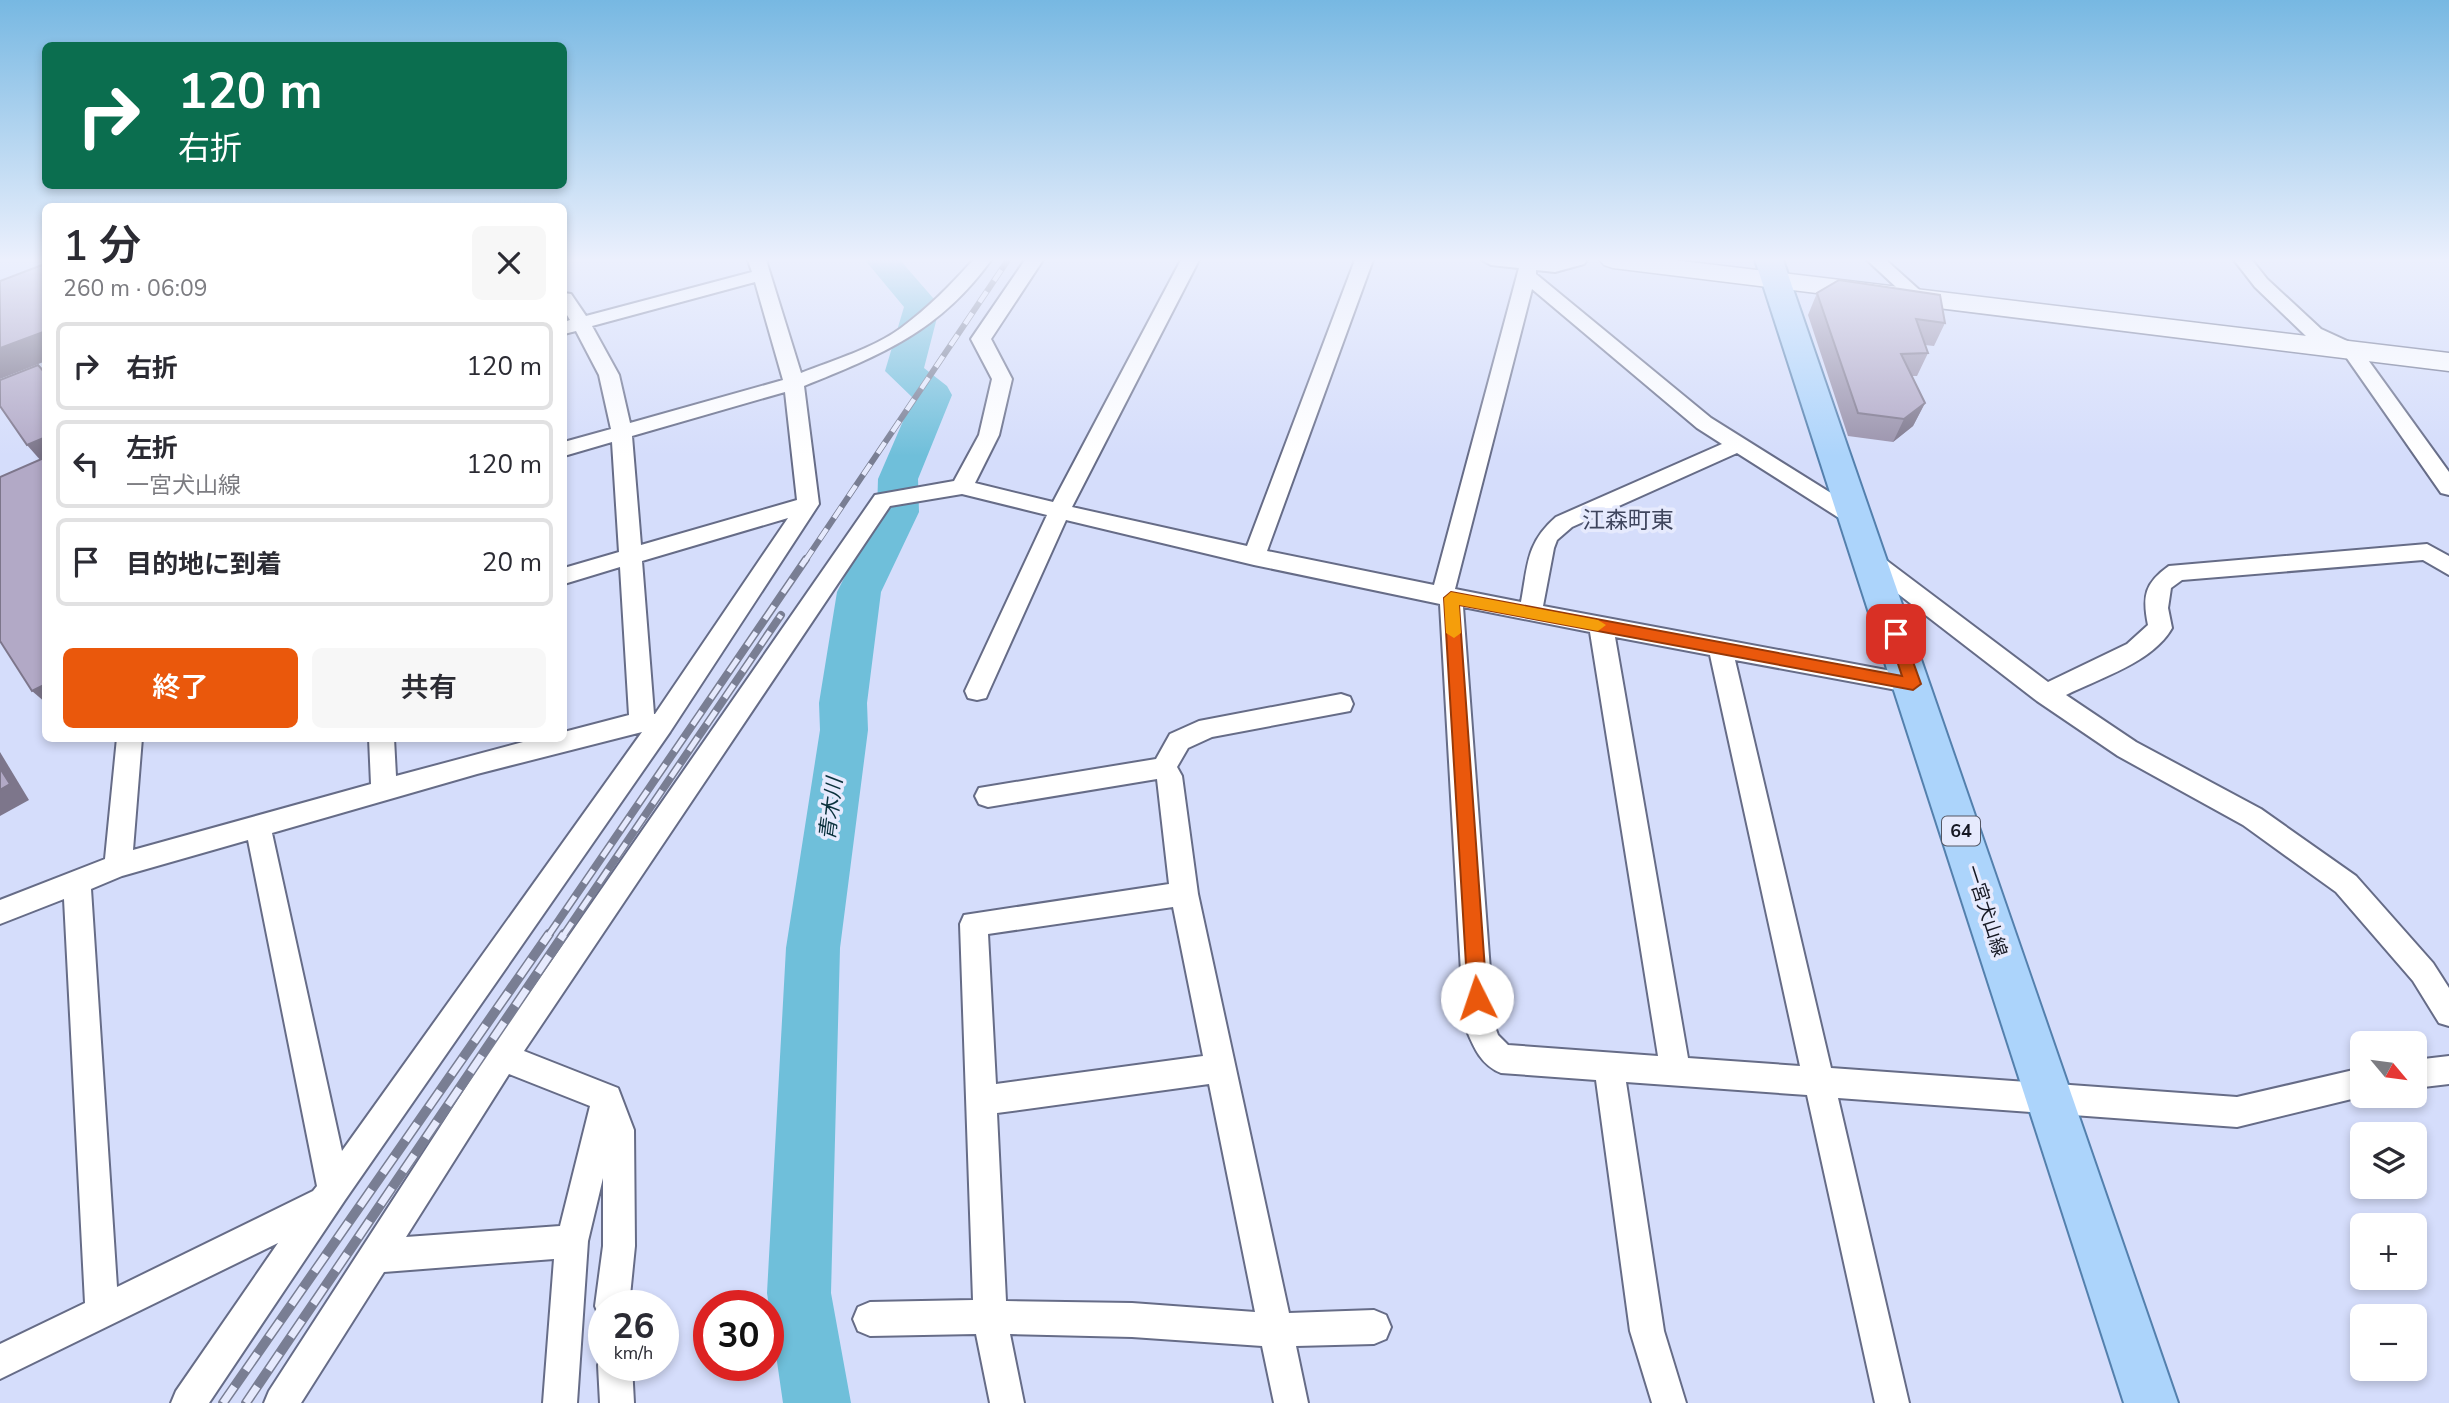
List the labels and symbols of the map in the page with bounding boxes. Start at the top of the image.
district label: 江森町東 [1582,505,1674,536]
pin [1866,604,1926,664]
water label: 青木川 [813,774,849,842]
road number: 64 [1942,816,1980,846]
street label: 一宮犬山線 [1959,862,2013,960]
position arrow [1440,961,1514,1035]
north arrow [2350,1031,2427,1108]
speed limit sign: 30 [693,1290,784,1381]

